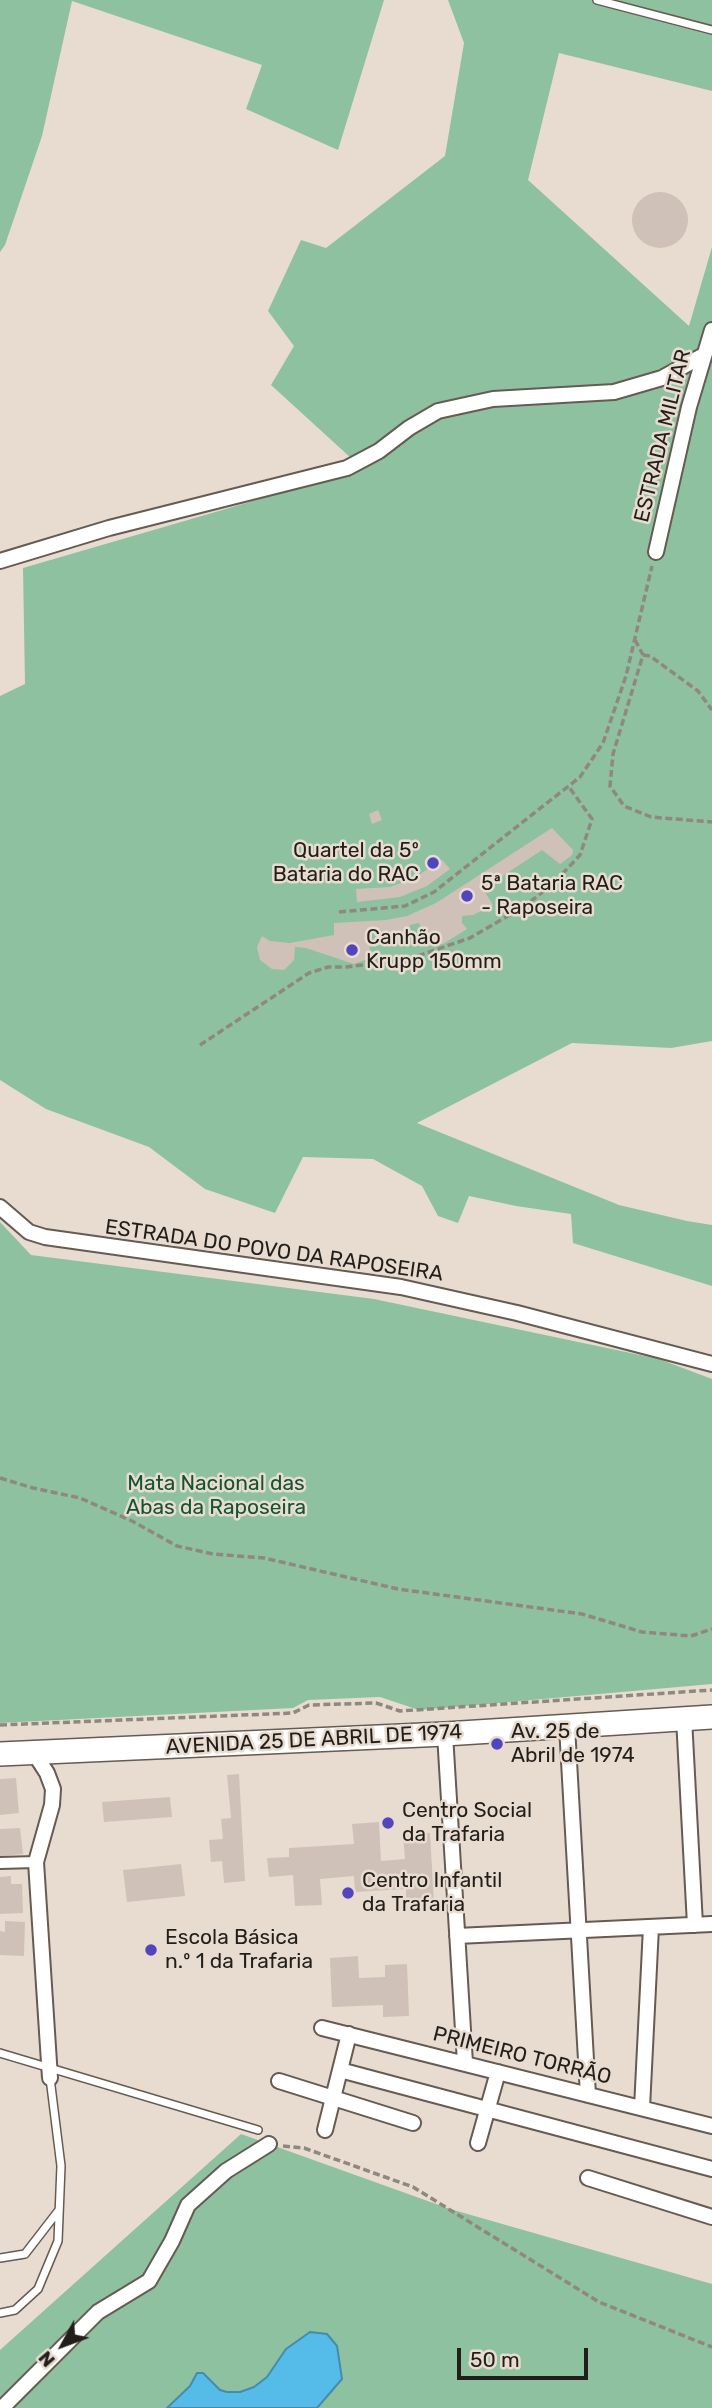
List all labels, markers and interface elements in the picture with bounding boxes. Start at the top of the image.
street label: ESTRADA MILITAR [629,347,697,525]
place label: Quartel da 5º Bataria do RAC [273,838,419,888]
marker: Quartel da 5º Bataria do RAC [425,855,441,871]
place label: 5ª Bataria RAC - Raposeira [481,871,623,921]
marker: 5ª Bataria RAC - Raposeira [459,888,475,904]
place label: Canhão Krupp 150mm [366,925,502,975]
marker: Canhão Krupp 150mm [344,942,360,958]
street label: ESTRADA DO POVO DA RAPOSEIRA [103,1215,445,1287]
park label: Mata Nacional das Abas da Raposeira [126,1471,306,1521]
place label: Av. 25 de Abril de 1974 [511,1719,635,1769]
street label: AVENIDA 25 DE ABRIL DE 1974 [165,1720,463,1760]
marker: Av. 25 de Abril de 1974 [489,1736,505,1752]
place label: Centro Social da Trafaria [402,1798,532,1848]
marker: Centro Social da Trafaria [380,1815,396,1831]
place label: Centro Infantil da Trafaria [362,1868,502,1918]
marker: Centro Infantil da Trafaria [340,1885,356,1901]
place label: Escola Básica n.º 1 da Trafaria [165,1925,313,1975]
marker: Escola Básica n.º 1 da Trafaria [143,1942,159,1958]
street label: PRIMEIRO TORRÃO [430,2022,614,2090]
north arrow [28,2310,98,2380]
scale bar [460,2334,591,2378]
text: N [34,2346,60,2372]
text: 50 m [470,2347,520,2372]

